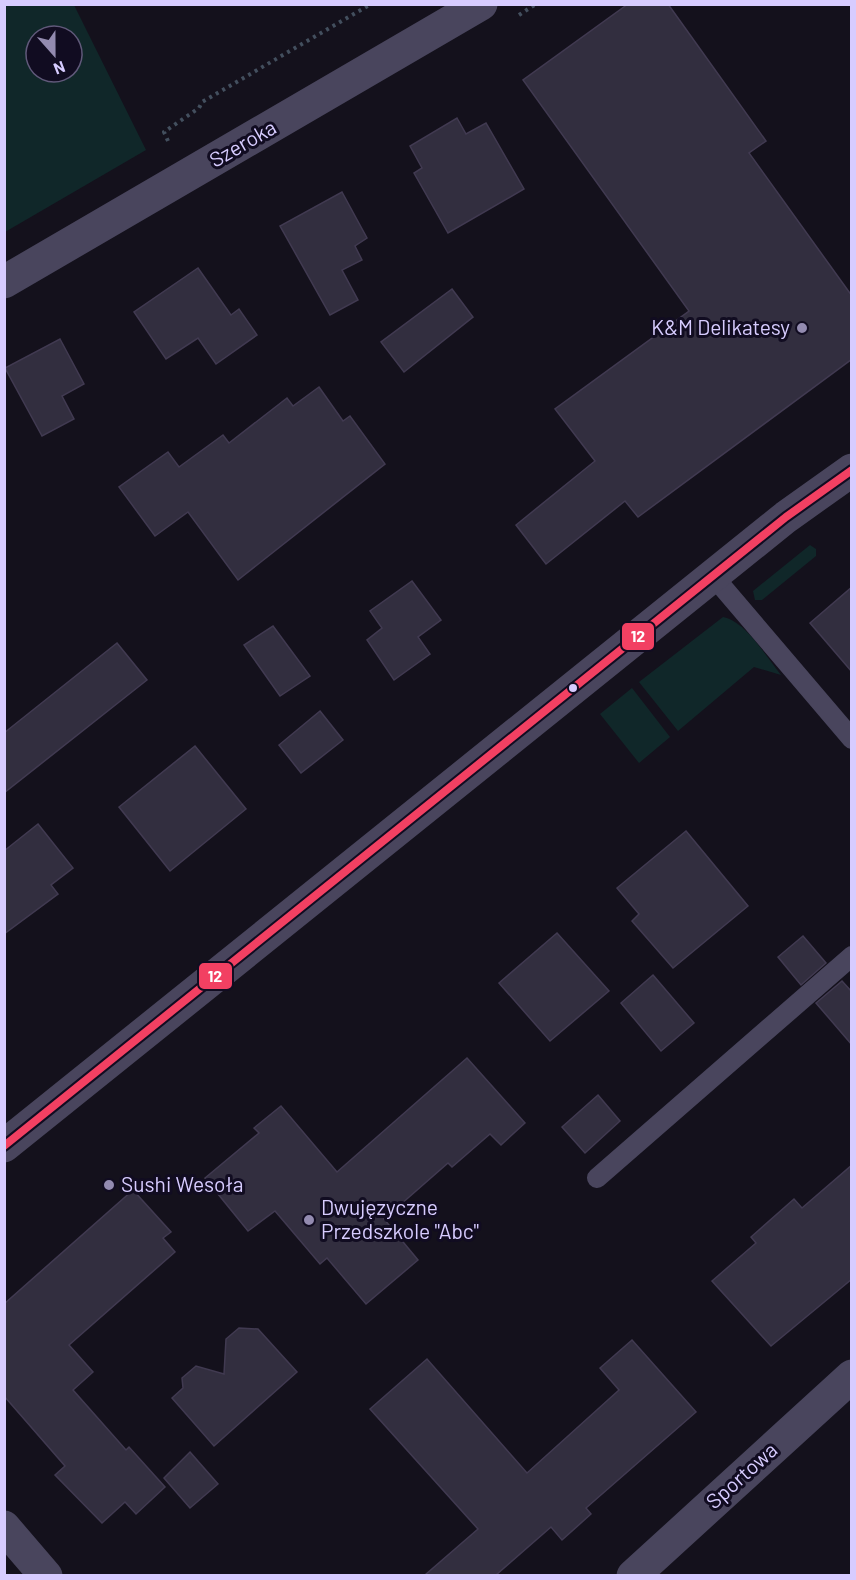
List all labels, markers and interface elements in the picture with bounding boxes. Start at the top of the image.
north arrow [24,24,84,84]
text: N [51,58,68,79]
street label: Szeroka [204,114,280,172]
place label: K&M Delikatesy [651,314,790,339]
marker: K&M Delikatesy [795,321,809,335]
line badge: 12 [621,622,655,651]
text: 12 [631,626,645,645]
unlabelled marker [567,682,579,694]
line badge: 12 [198,962,233,990]
text: 12 [208,966,222,985]
place label: Sushi Wesoła [121,1171,243,1196]
marker: Sushi Wesoła [102,1178,116,1192]
place label: Dwujęzyczne Przedszkole "Abc" [321,1194,479,1243]
marker: Dwujęzyczne Przedszkole "Abc" [302,1213,316,1227]
street label: Sportowa [700,1436,782,1513]

